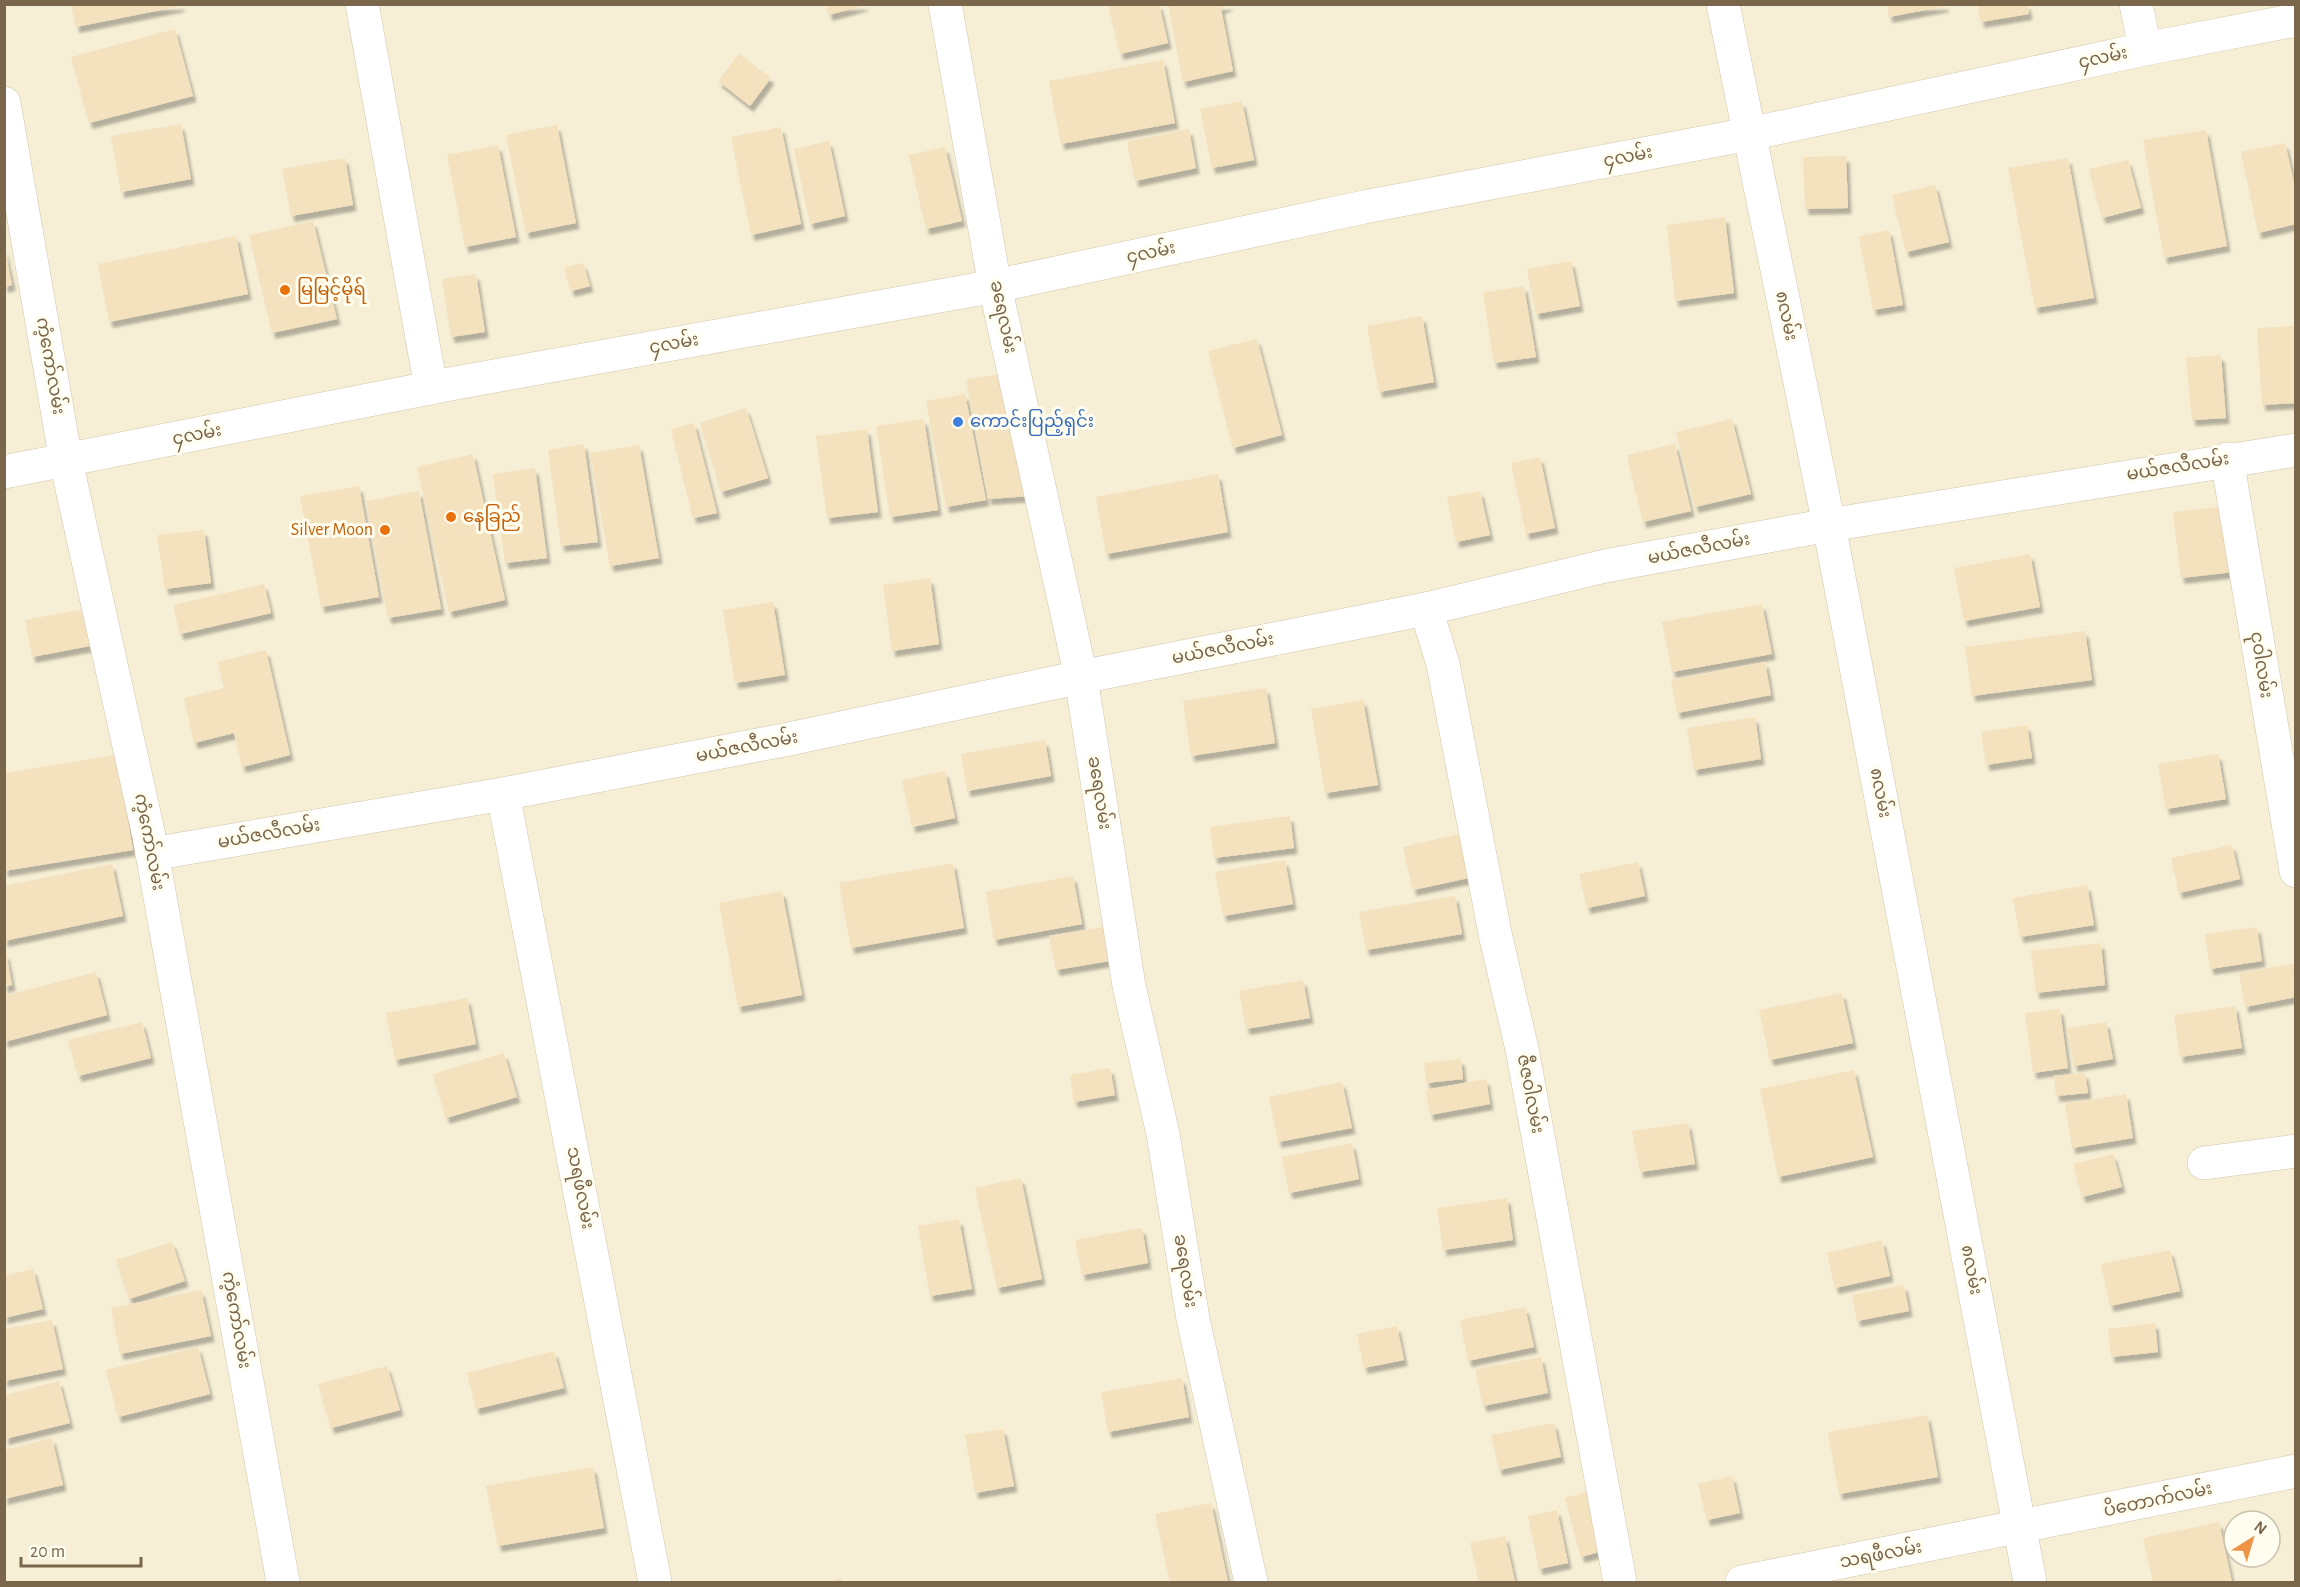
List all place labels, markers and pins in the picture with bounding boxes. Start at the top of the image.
place label: မြမြင့်မိုရ် [297,275,366,304]
marker: မြမြင့်မိုရ် [278,283,292,297]
place label: ကောင်းပြည့်ရှင်း [970,408,1094,436]
marker: ကောင်းပြည့်ရှင်း [951,415,965,429]
place label: နေခြည် [463,503,521,531]
marker: နေခြည် [444,510,458,524]
place label: Silver Moon [291,521,373,539]
marker: Silver Moon [378,523,392,537]

